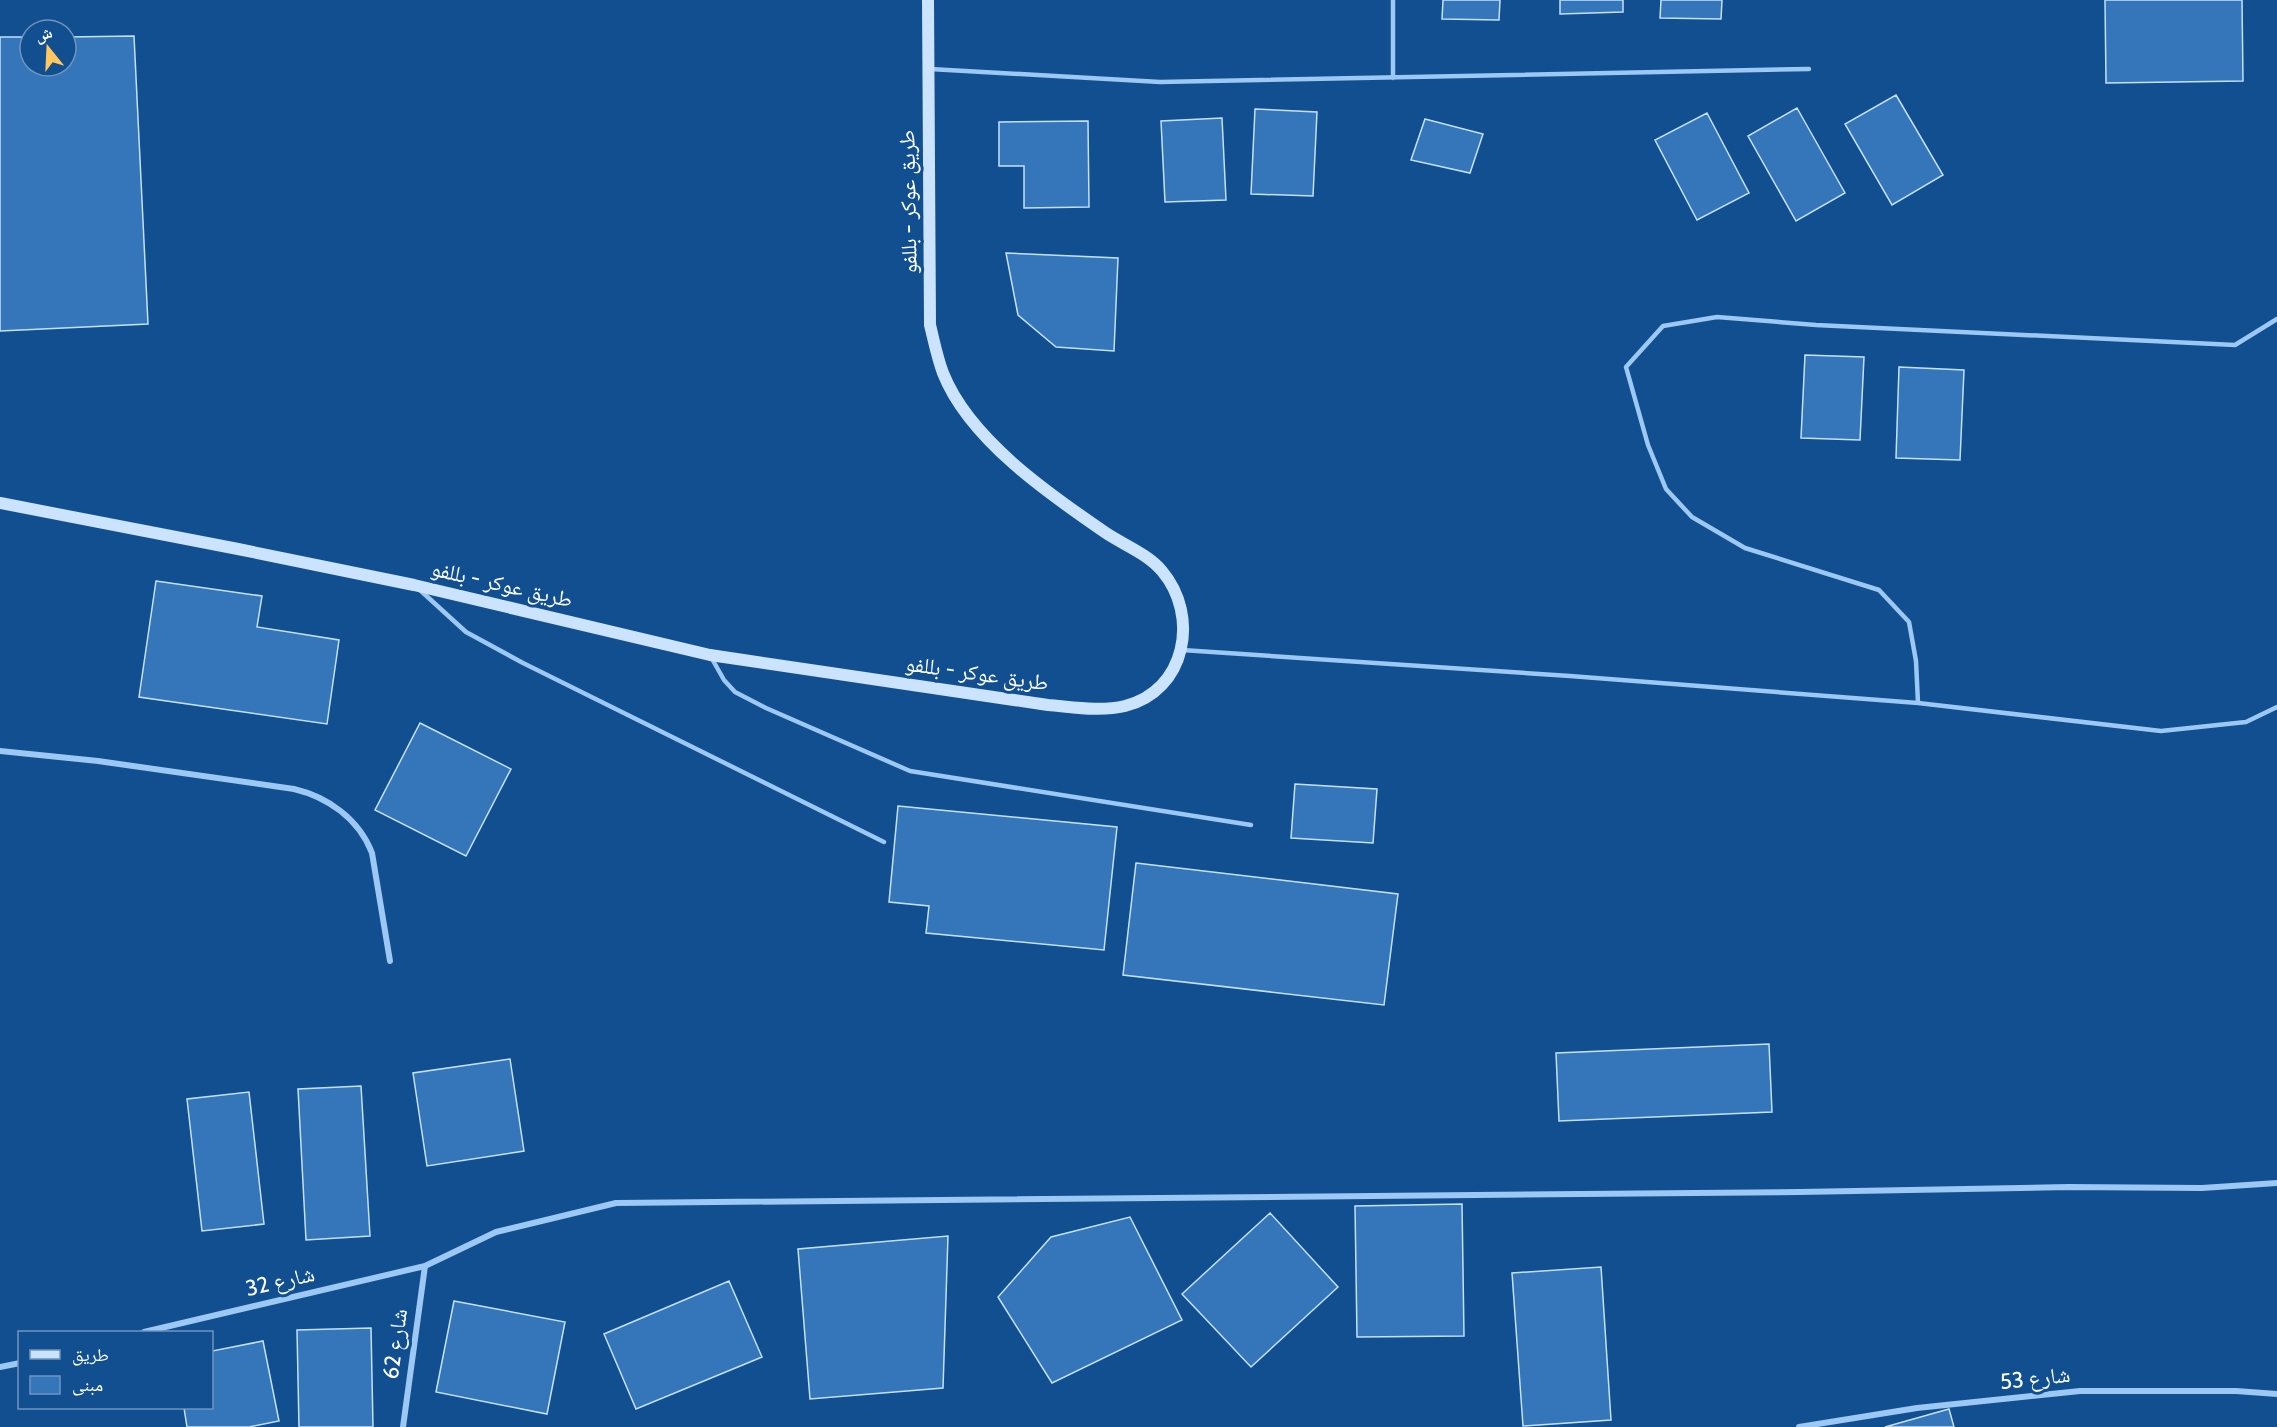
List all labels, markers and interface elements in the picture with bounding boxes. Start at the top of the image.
north arrow [18,18,78,78]
text: ش [33,23,55,46]
street label: طريق عوكر - بللفو [893,130,923,274]
street label: طريق عوكر - بللفو [429,555,575,613]
street label: طريق عوكر - بللفو [904,650,1050,696]
street label: شارع 32 [243,1260,317,1302]
street label: شارع 62 [377,1307,413,1381]
legend [18,1331,213,1409]
text: طريق [72,1344,109,1366]
street label: شارع 53 [1998,1361,2072,1395]
text: مبنى [72,1374,103,1396]

